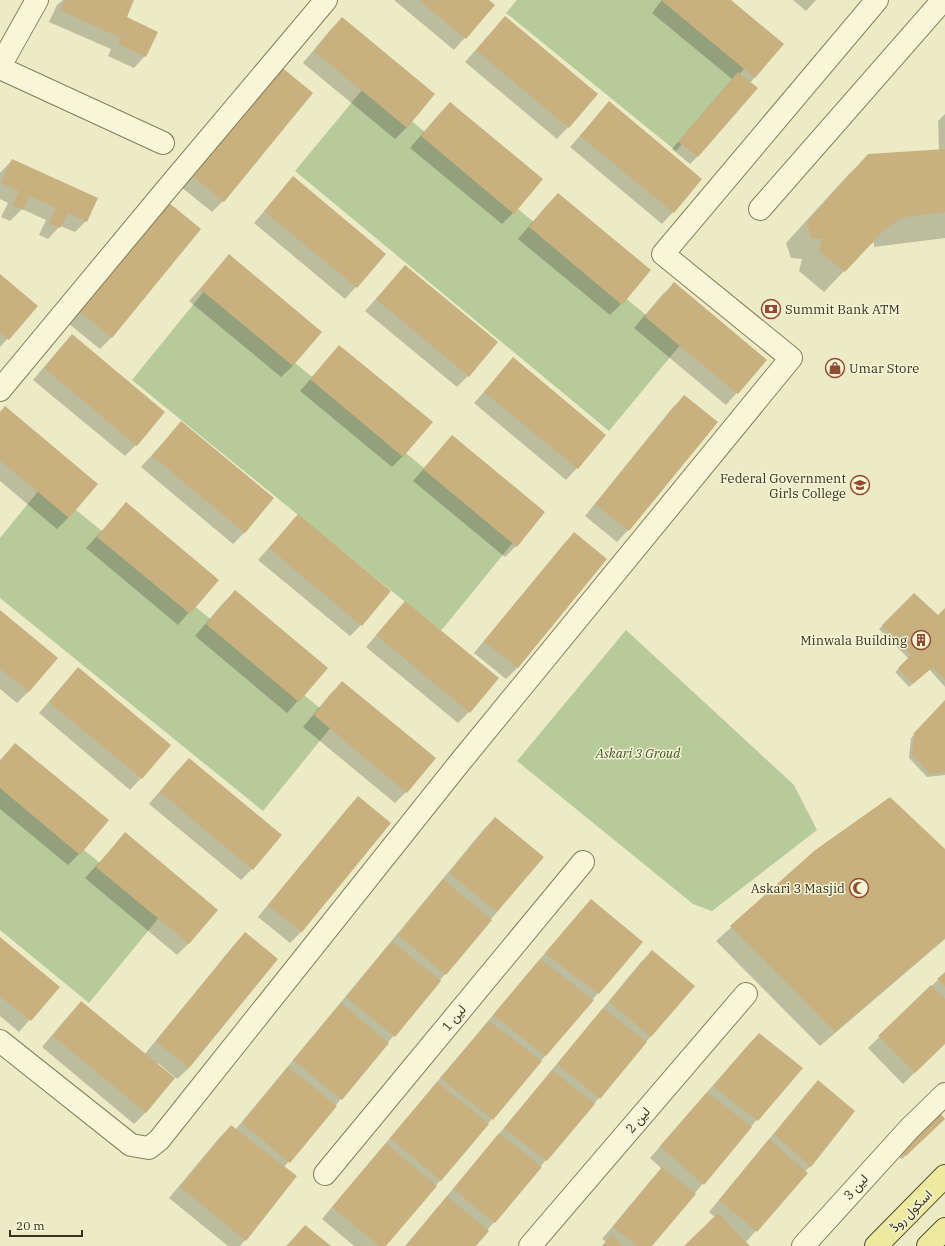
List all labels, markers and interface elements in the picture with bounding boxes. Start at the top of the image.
bank icon: Summit Bank ATM [760,298,782,320]
place label: Summit Bank ATM [785,301,900,318]
shop icon: Umar Store [824,357,846,379]
place label: Umar Store [849,360,919,377]
place label: Federal Government Girls College [720,470,846,502]
school or university icon: Federal Government Girls College [849,474,871,496]
building icon: Minwala Building [910,629,932,651]
place label: Minwala Building [800,632,907,649]
park label: Askari 3 Groud [595,745,681,762]
mosque icon: Askari 3 Masjid [848,877,870,899]
place label: Askari 3 Masjid [751,880,845,897]
street label: لین 1 [438,1001,470,1035]
street label: لین 2 [622,1103,654,1137]
street label: لین 3 [840,1170,872,1204]
street label: اسکول روڈ [886,1186,936,1236]
scale bar [10,1212,82,1238]
text: 20 m [16,1218,45,1233]

